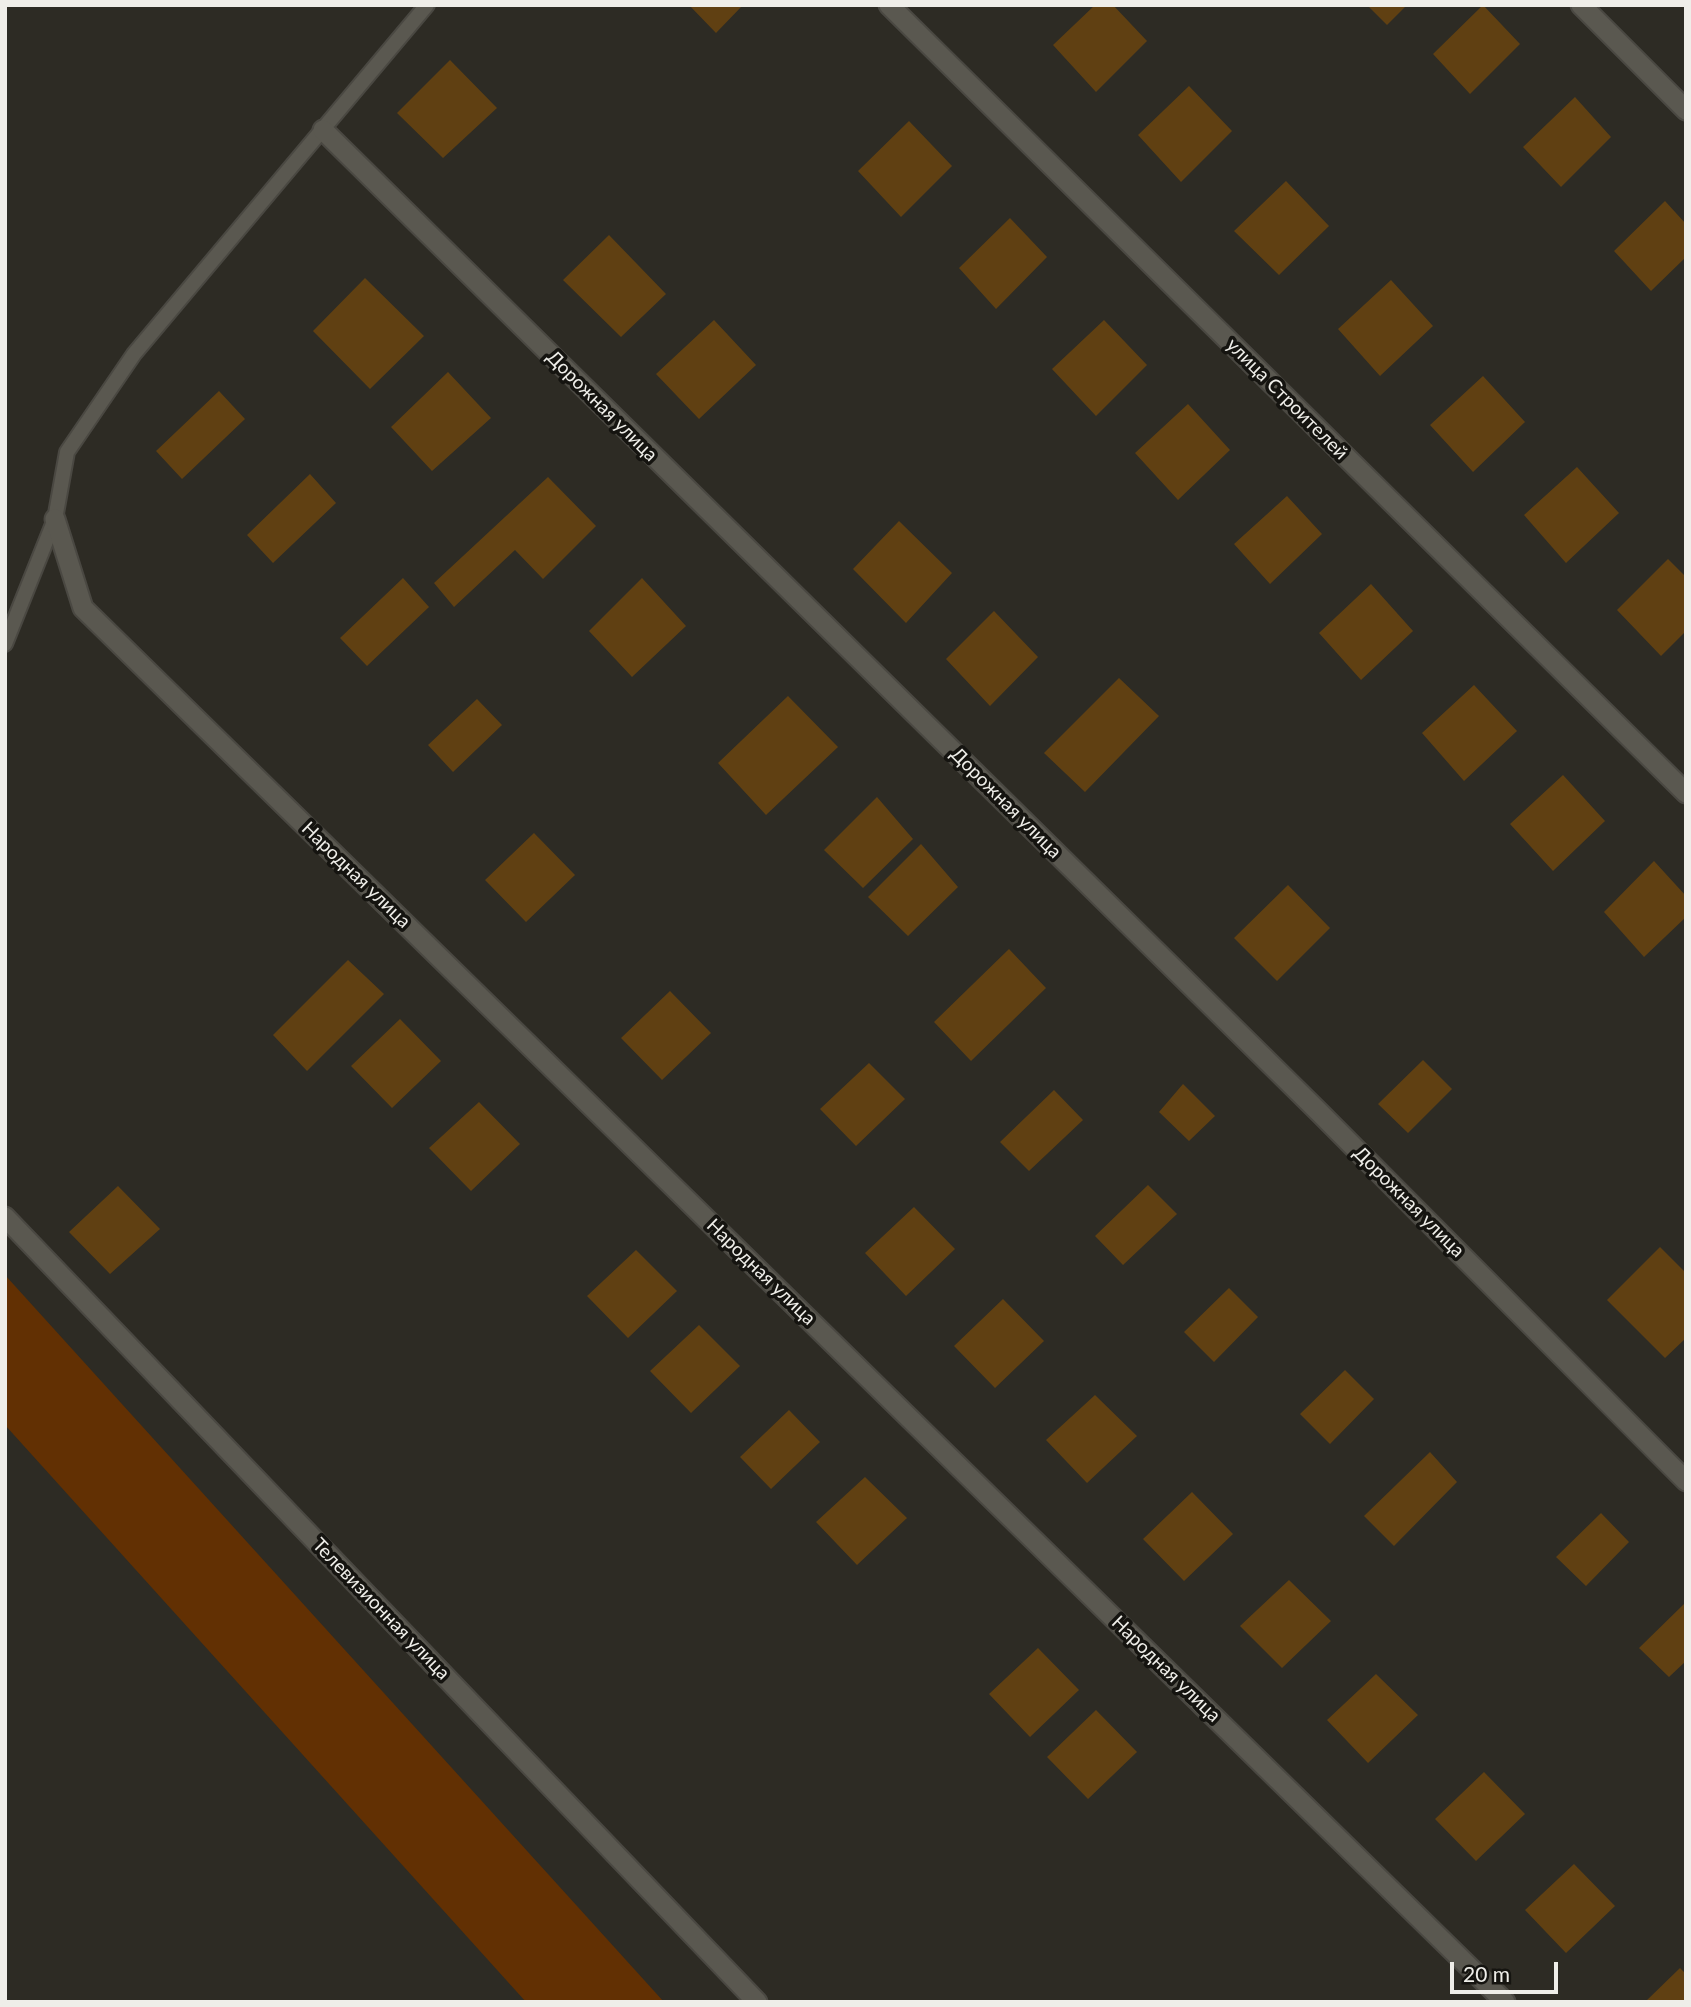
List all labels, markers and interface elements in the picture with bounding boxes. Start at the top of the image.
street label: улица Строителей [1222,334,1352,464]
street label: Дорожная улица [542,346,662,466]
street label: Дорожная улица [946,743,1066,863]
street label: Народная улица [297,817,415,933]
street label: Дорожная улица [1349,1142,1469,1262]
street label: Народная улица [702,1214,820,1330]
street label: Телевизионная улица [308,1534,454,1684]
street label: Народная улица [1107,1611,1225,1727]
scale bar [1453,1948,1562,1992]
text: 20 m [1463,1961,1510,1986]

